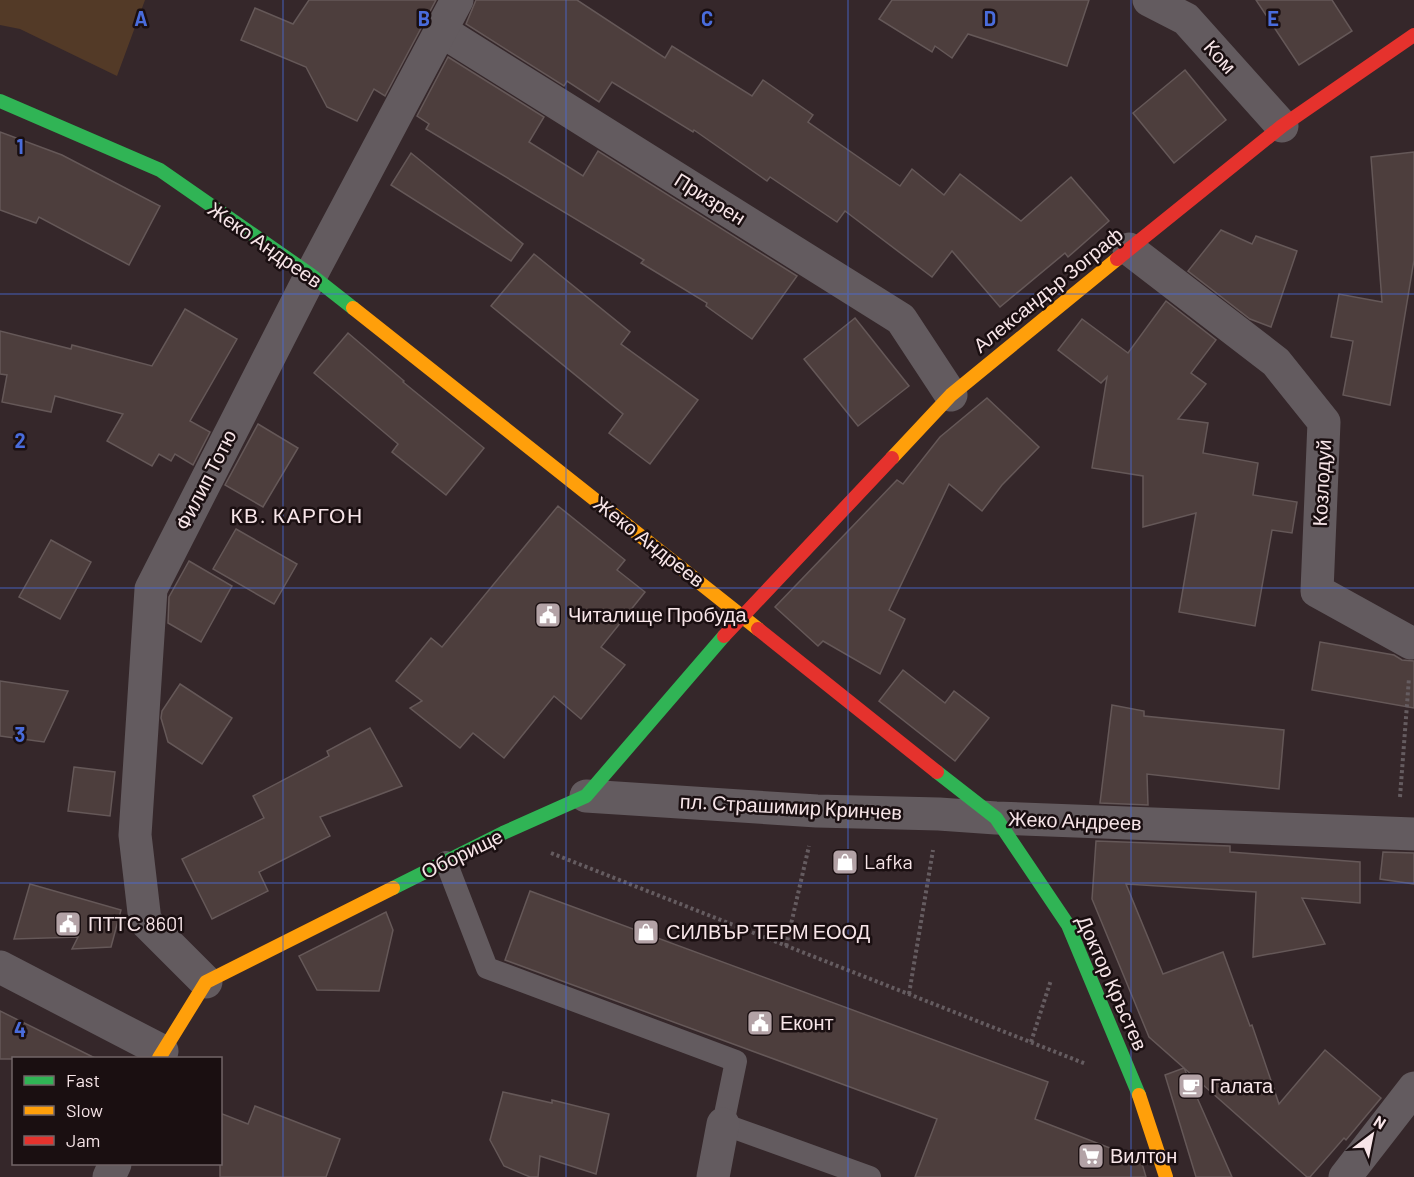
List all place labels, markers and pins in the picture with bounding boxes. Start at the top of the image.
public building icon: Читалище Пробуда [533,600,563,630]
place label: Читалище Пробуда [568,602,747,626]
shop icon: Lafka [830,847,860,877]
place label: Lafka [864,849,913,873]
public building icon: ПТТС 8601 [53,909,83,939]
place label: ПТТС 8601 [88,911,184,935]
shop icon: СИЛВЪР ТЕРМ ЕООД [631,917,661,947]
place label: СИЛВЪР ТЕРМ ЕООД [666,919,871,943]
public building icon: Еконт [745,1008,775,1038]
place label: Еконт [780,1010,834,1034]
cafe icon: Галата [1176,1071,1206,1101]
place label: Галата [1210,1073,1274,1097]
supermarket icon: Вилтон [1076,1141,1106,1171]
place label: Вилтон [1110,1143,1177,1167]

